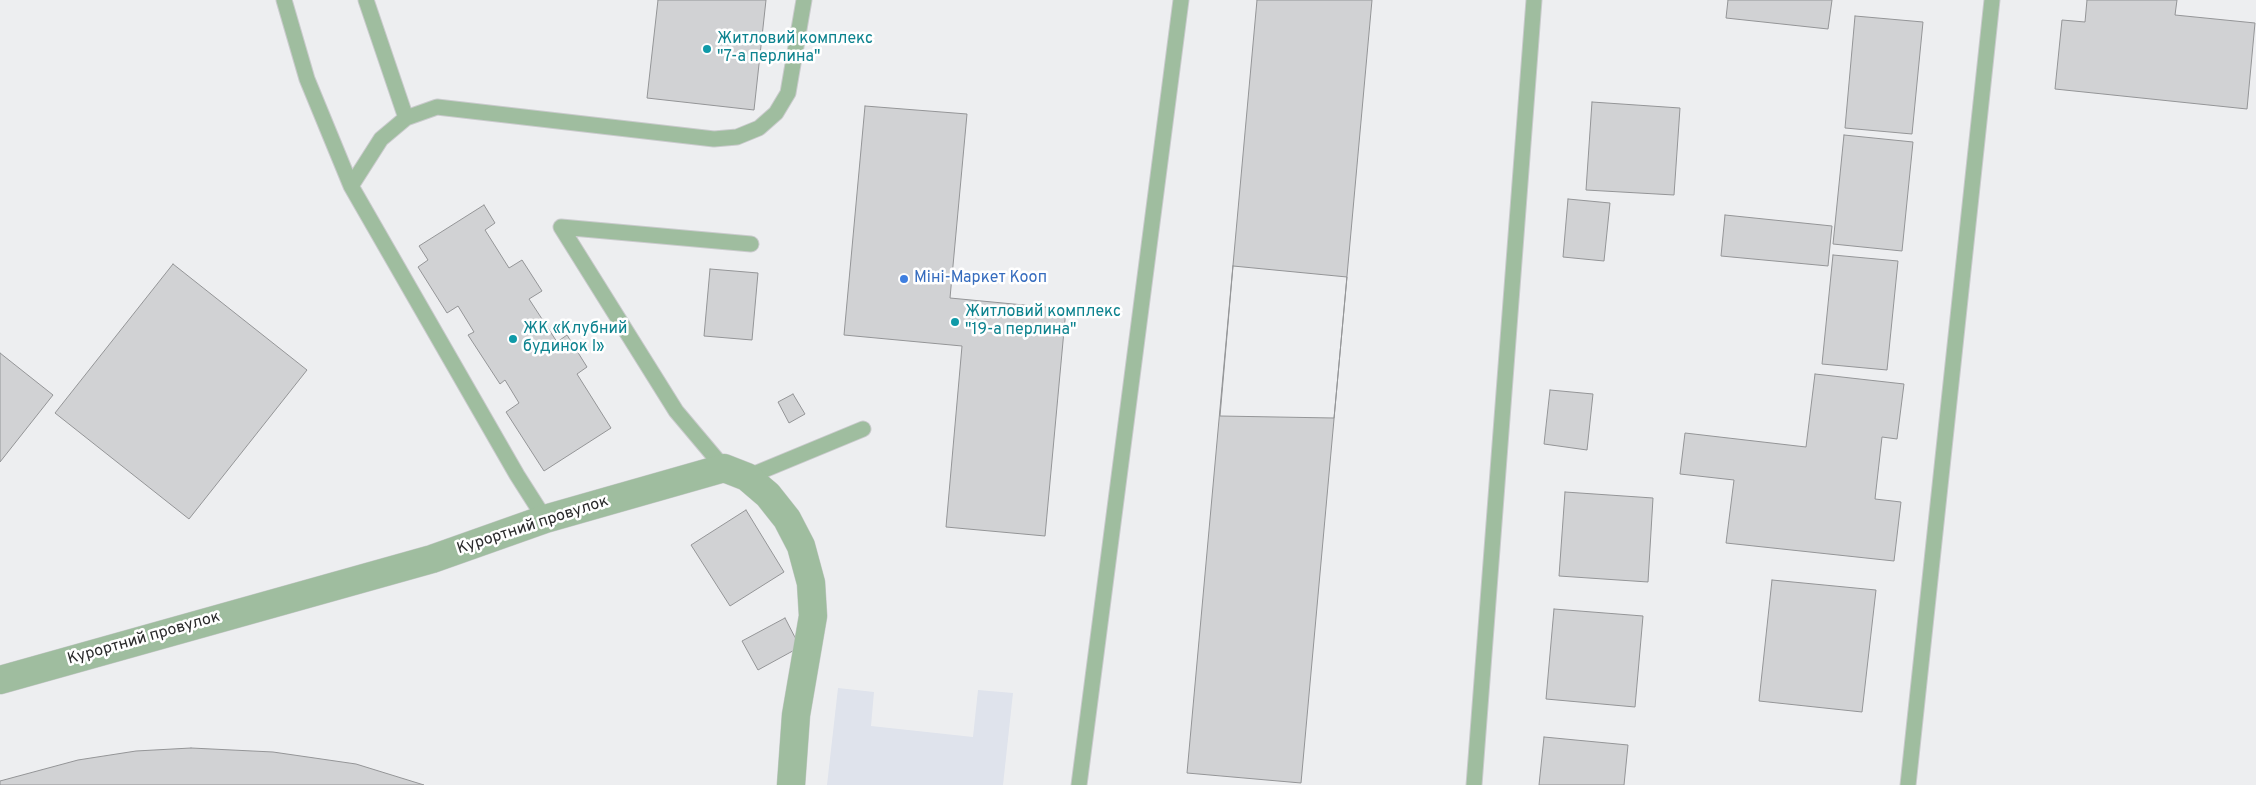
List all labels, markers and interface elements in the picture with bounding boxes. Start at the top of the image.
place label: Житловий комплекс "7-а перлина" [717,30,873,68]
marker: Житловий комплекс "7-а перлина" [701,43,713,55]
place label: Міні-Маркет Кооп [914,269,1047,289]
marker: Міні-Маркет Кооп [898,273,910,285]
place label: Житловий комплекс "19-а перлина" [965,303,1121,341]
marker: Житловий комплекс "19-а перлина" [949,316,961,328]
place label: ЖК «Клубний будинок I» [523,320,627,358]
marker: ЖК «Клубний будинок I» [507,333,519,345]
street label: Курортний провулок [455,492,611,560]
street label: Курортний провулок [65,608,223,670]

